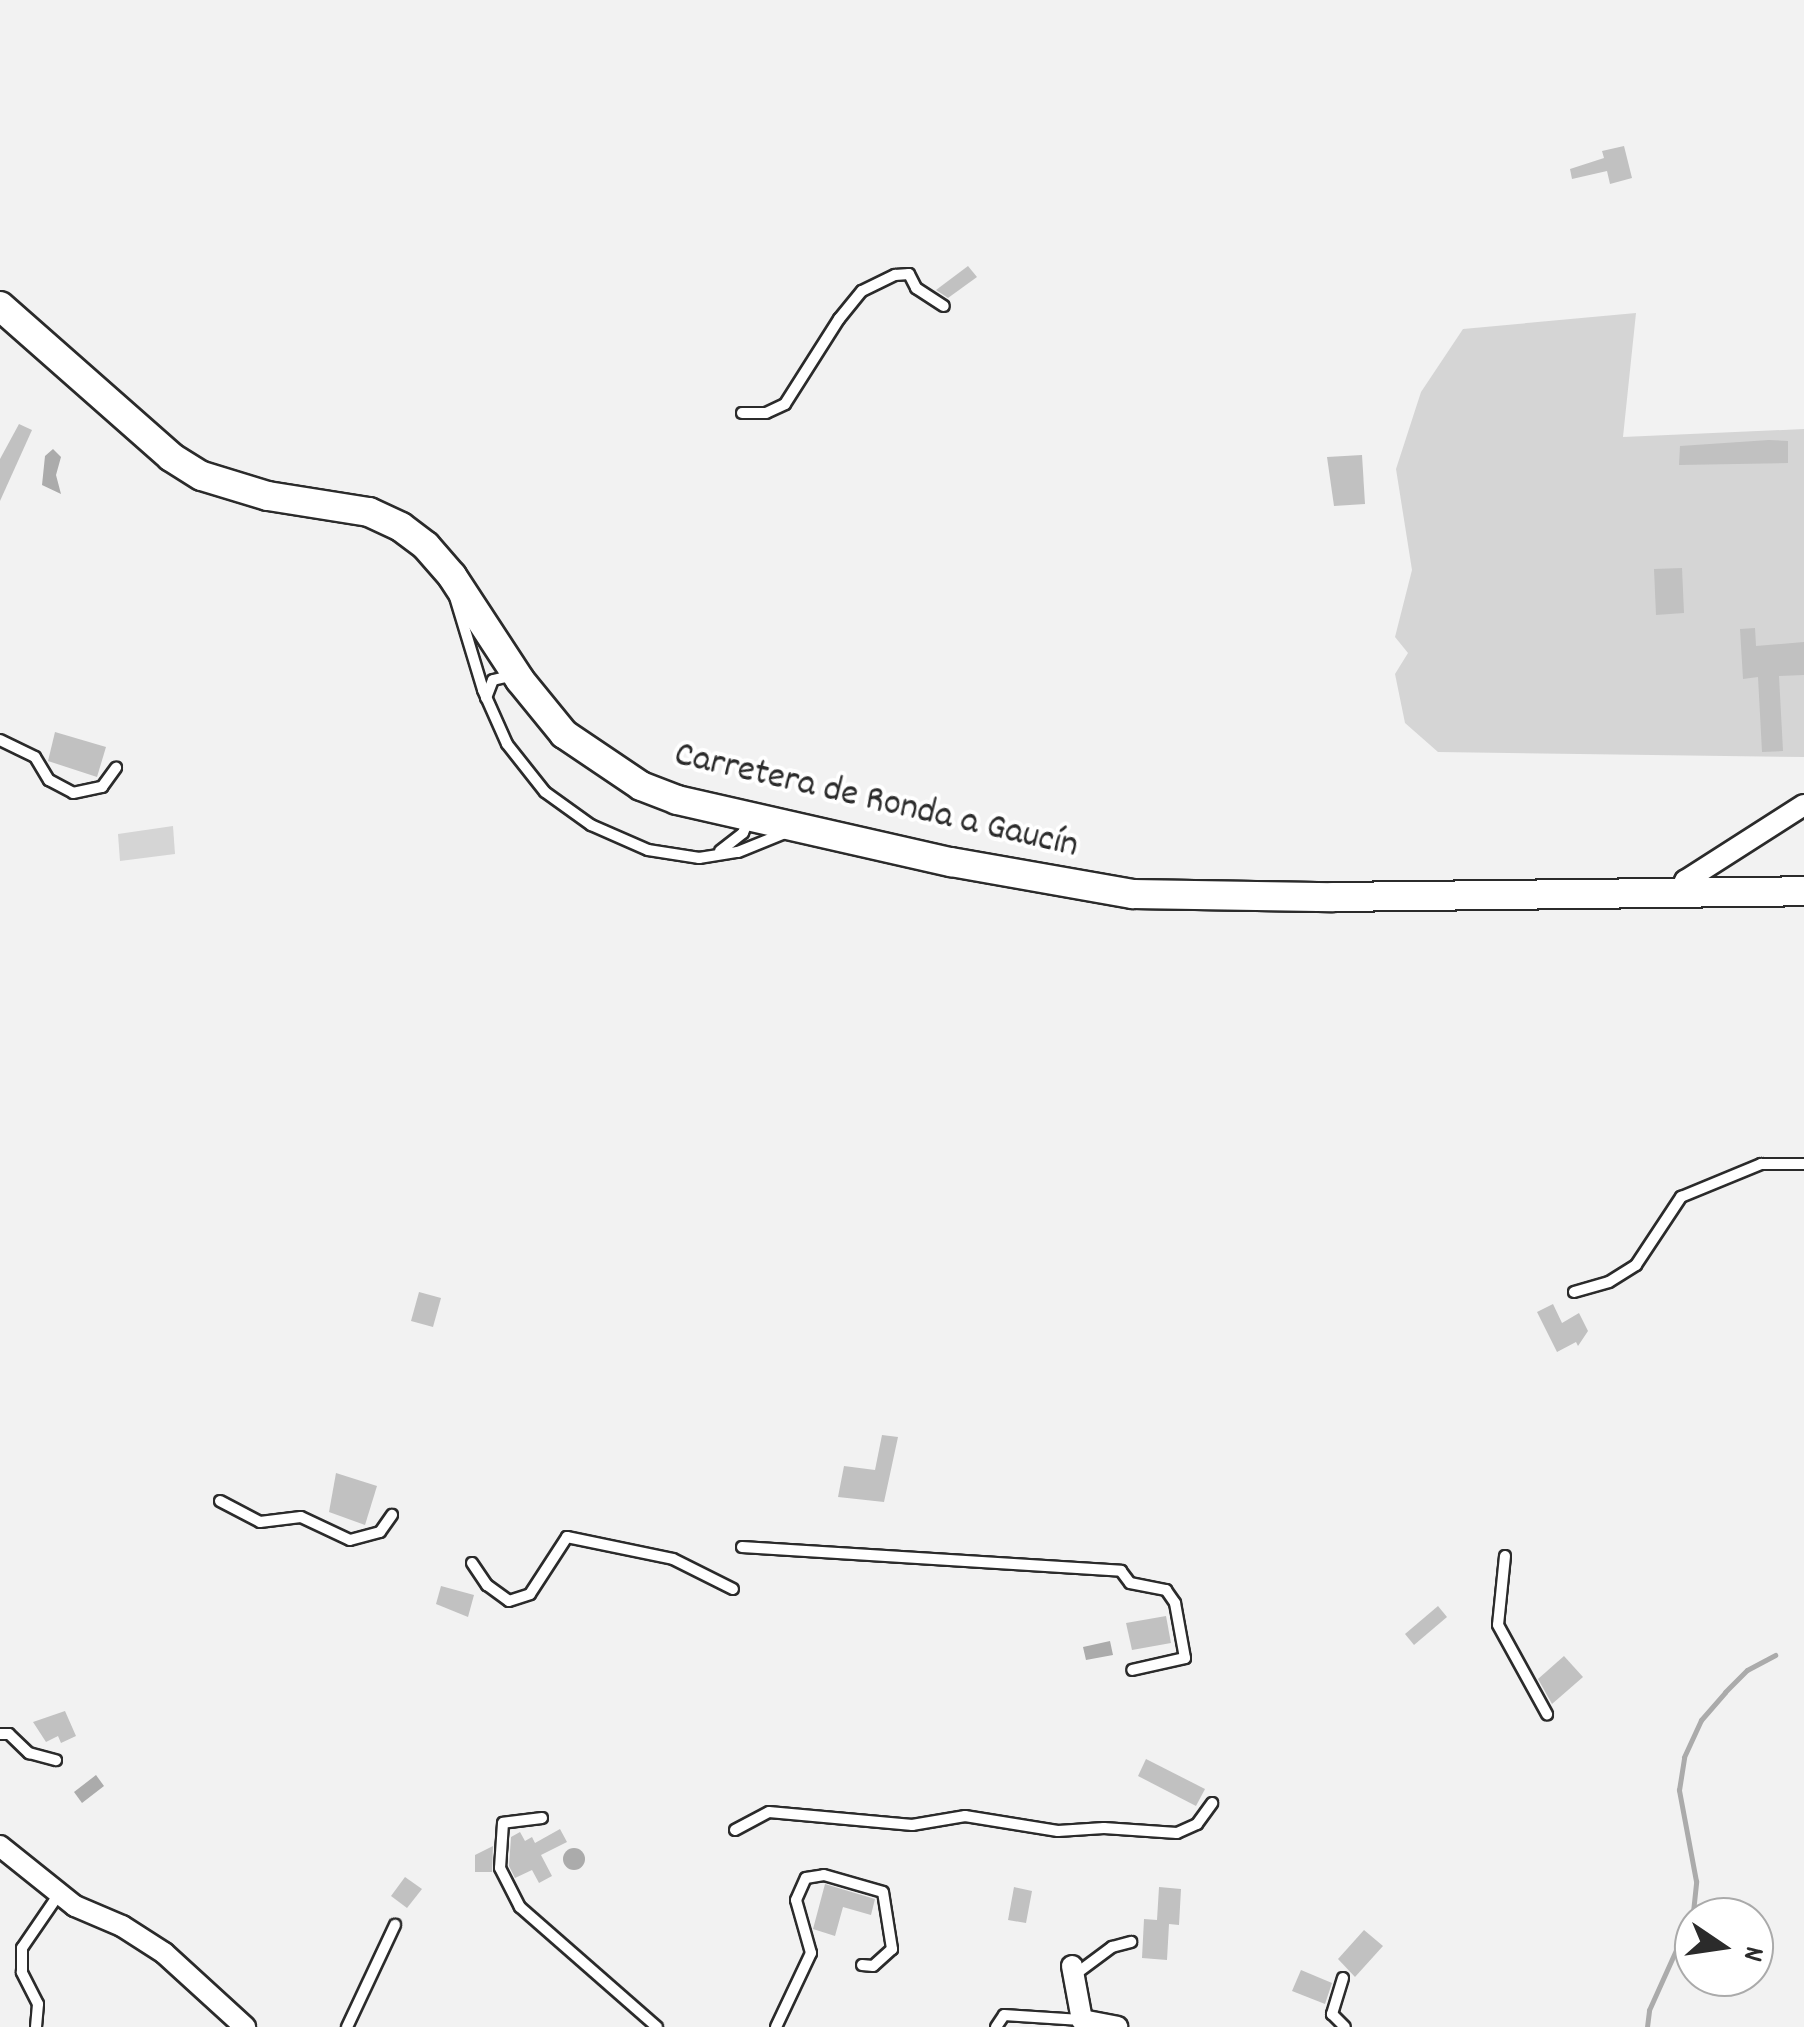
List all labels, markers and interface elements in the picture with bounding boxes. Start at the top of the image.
street label: Carretera de Ronda a Gaucín [670,733,1082,871]
north arrow [1674,1897,1774,1997]
text: N [1730,1942,1772,1965]

